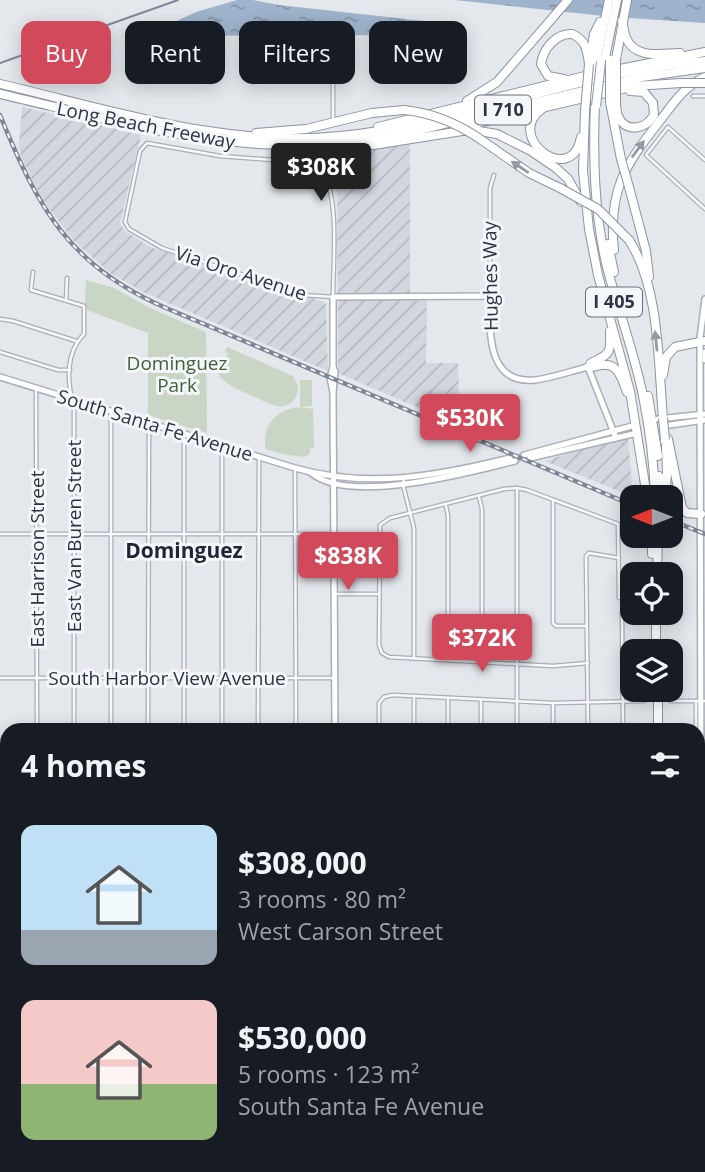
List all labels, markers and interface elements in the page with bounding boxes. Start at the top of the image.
chip: Buy [21,21,111,84]
chip: Rent [125,21,225,84]
chip: Filters [239,21,355,84]
chip: New [369,21,467,84]
street label: Long Beach Freeway [55,95,238,155]
road number: I 710 [475,96,531,124]
one-way arrow [631,140,646,158]
pin: $308K [272,144,370,203]
text: $308K [287,150,355,182]
one-way arrow [511,160,529,174]
street label: Hughes Way [476,220,504,331]
street label: Via Oro Avenue [172,240,310,306]
road number: I 405 [586,288,642,316]
one-way arrow [650,330,661,352]
park label: Dominguez Park [127,350,227,398]
street label: South Santa Fe Avenue [54,383,256,467]
pin: $530K [421,394,519,454]
text: $530K [436,401,504,433]
street label: East Van Buren Street [61,440,87,632]
street label: East Harrison Street [24,470,50,647]
north arrow [620,485,682,548]
map controls [620,485,683,702]
pin: $838K [299,532,397,592]
district label: Dominguez [125,536,243,564]
text: $838K [314,539,382,571]
button: locate [620,562,683,625]
pin: $372K [433,614,531,674]
text: $372K [448,621,516,653]
button: layers [620,639,683,702]
street label: South Harbor View Avenue [48,665,286,691]
text: 4 homes [21,745,146,786]
icon: filters [646,746,684,784]
text: $308,000 [238,842,367,883]
icon: home [77,853,161,937]
text: 3 rooms · 80 m² [238,883,406,915]
text: West Carson Street [238,915,443,947]
text: $530,000 [238,1017,367,1058]
icon: home [77,1028,161,1112]
text: 5 rooms · 123 m² [238,1058,419,1090]
text: South Santa Fe Avenue [238,1090,484,1122]

